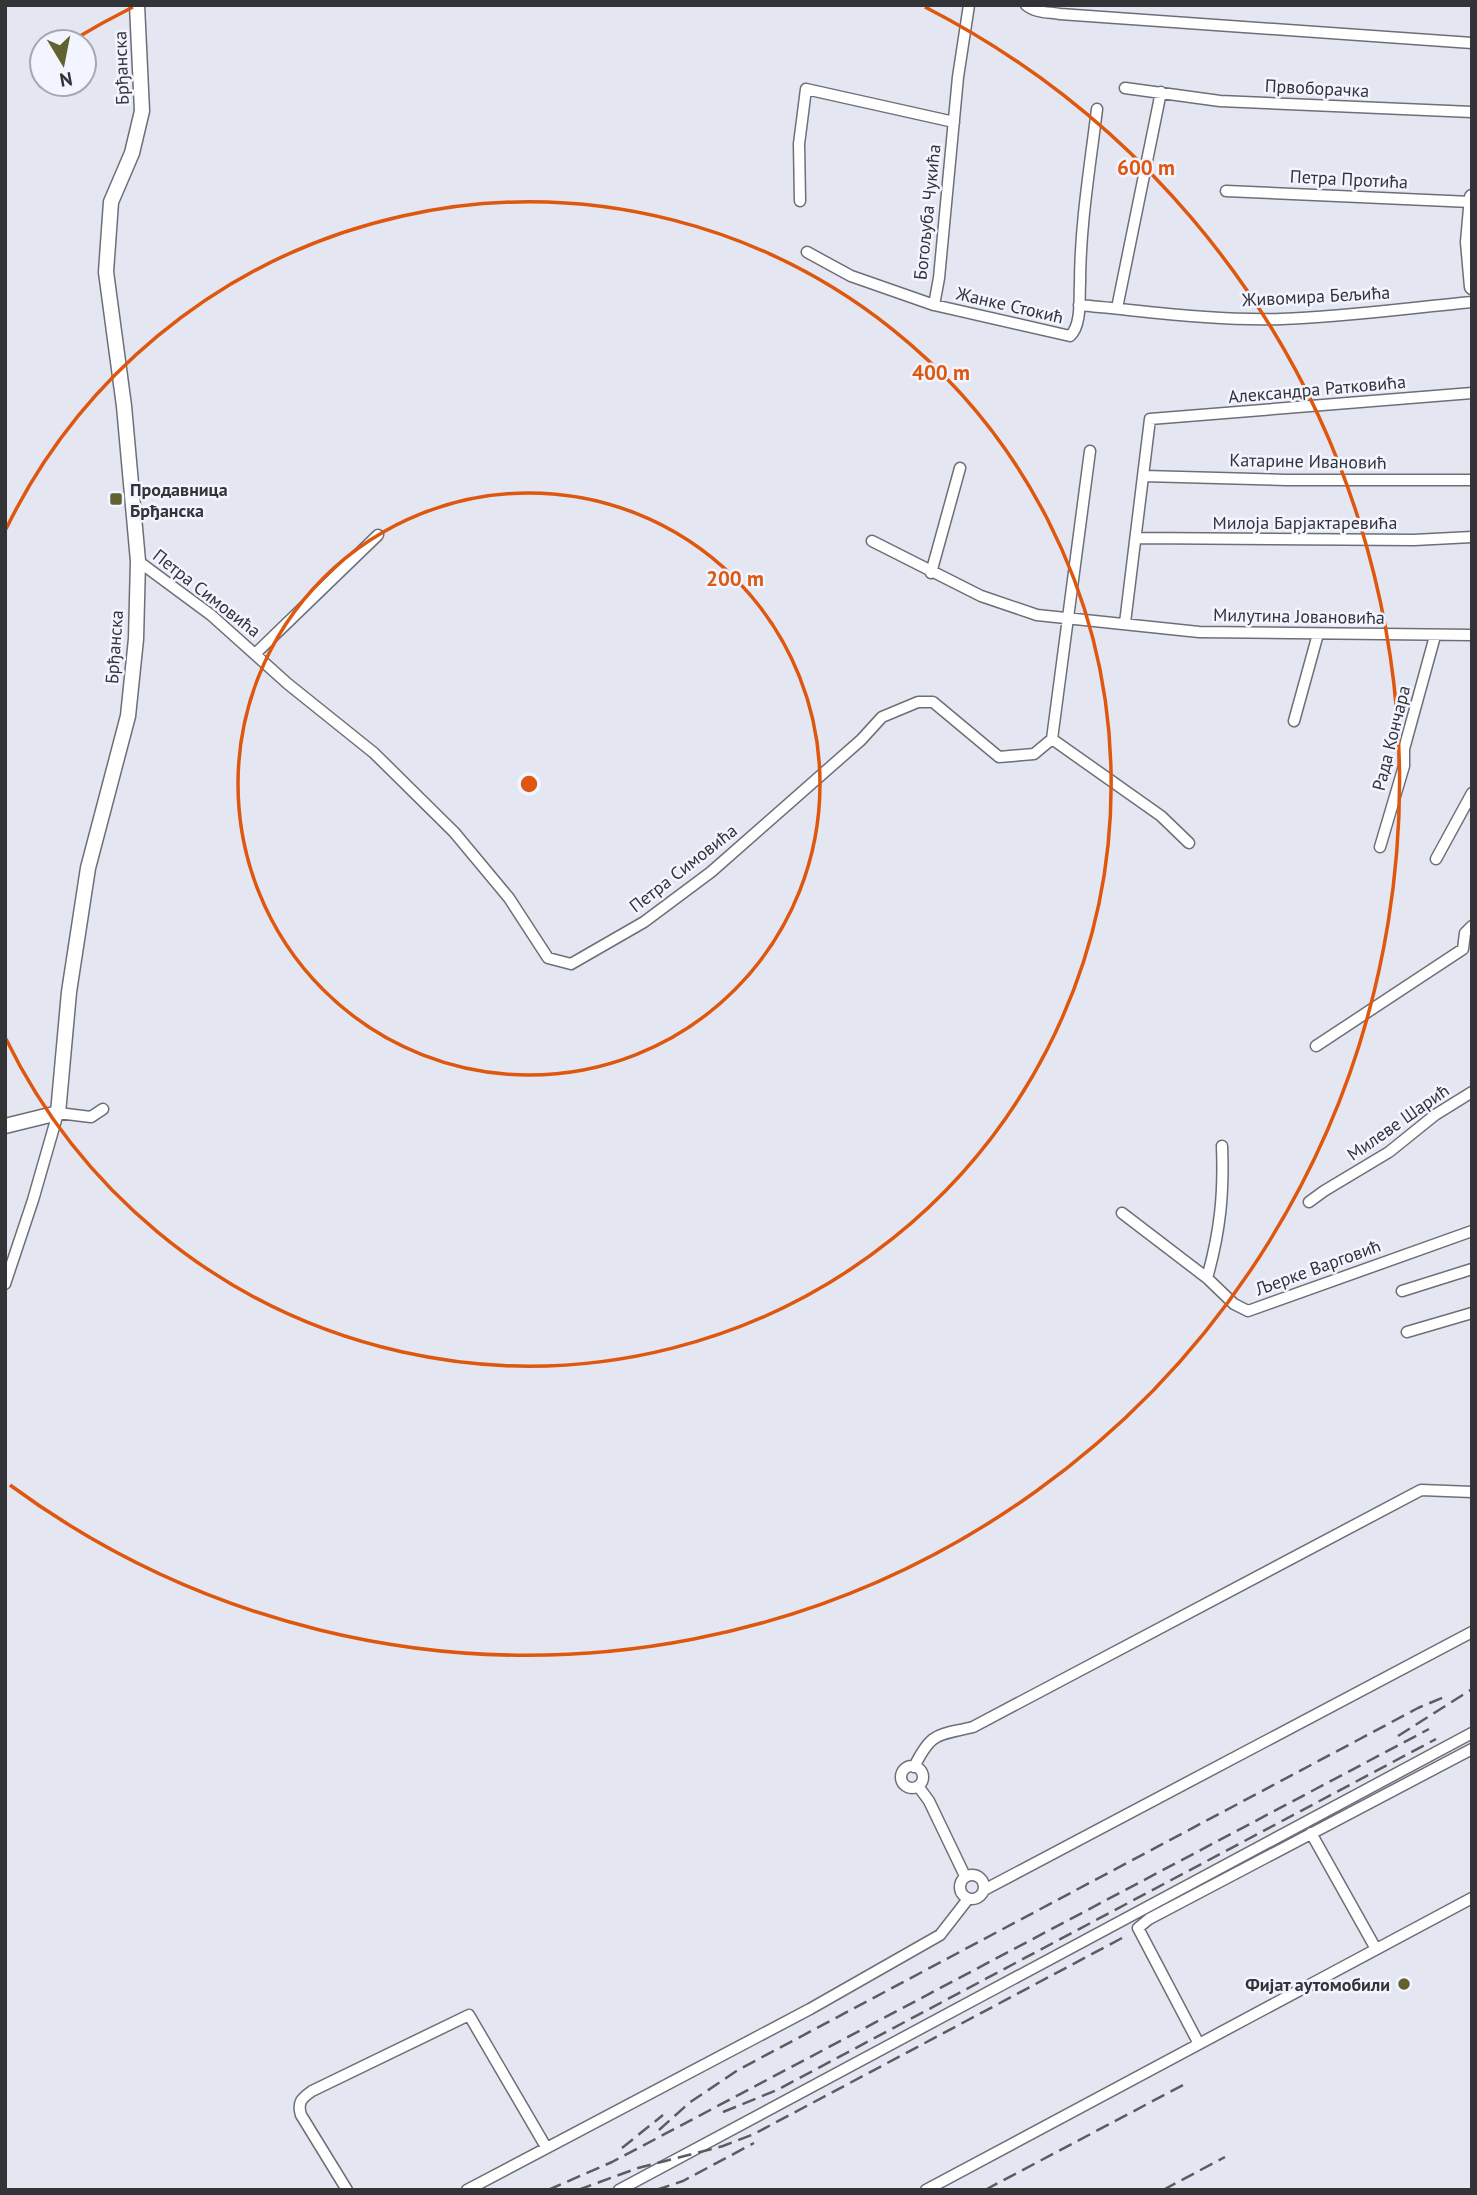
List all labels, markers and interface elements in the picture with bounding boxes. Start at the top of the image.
north arrow [28,28,98,98]
street label: Брђанска [108,31,134,105]
text: N [58,67,74,93]
street label: Првоборачка [1264,74,1370,102]
street label: Богољуба Чукића [908,143,946,281]
text: 600 m [1117,154,1175,181]
street label: Петра Протића [1289,164,1409,194]
street label: Жанке Стокић [953,281,1066,329]
street label: Живомира Бељића [1240,281,1391,311]
text: 400 m [912,359,970,386]
street label: Александра Ратковића [1227,370,1407,408]
street label: Катарине Ивановић [1229,448,1387,474]
place label: Продавница Брђанска [130,478,228,522]
marker: Продавница Брђанска [108,491,124,507]
street label: Милоја Барјактаревића [1213,511,1397,534]
street label: Петра Симовића [148,544,266,642]
text: 200 m [706,565,764,592]
street label: Милутина Јовановића [1213,603,1385,629]
street label: Брђанска [100,609,128,685]
street label: Рада Кончара [1367,683,1415,793]
centre of rings [517,772,541,796]
street label: Петра Симовића [624,819,742,917]
street label: Милеве Шарић [1343,1078,1453,1166]
street label: Љерке Варговић [1251,1234,1384,1301]
place label: Фијат аутомобили [1245,1973,1390,1996]
marker: Фијат аутомобили [1396,1976,1412,1992]

